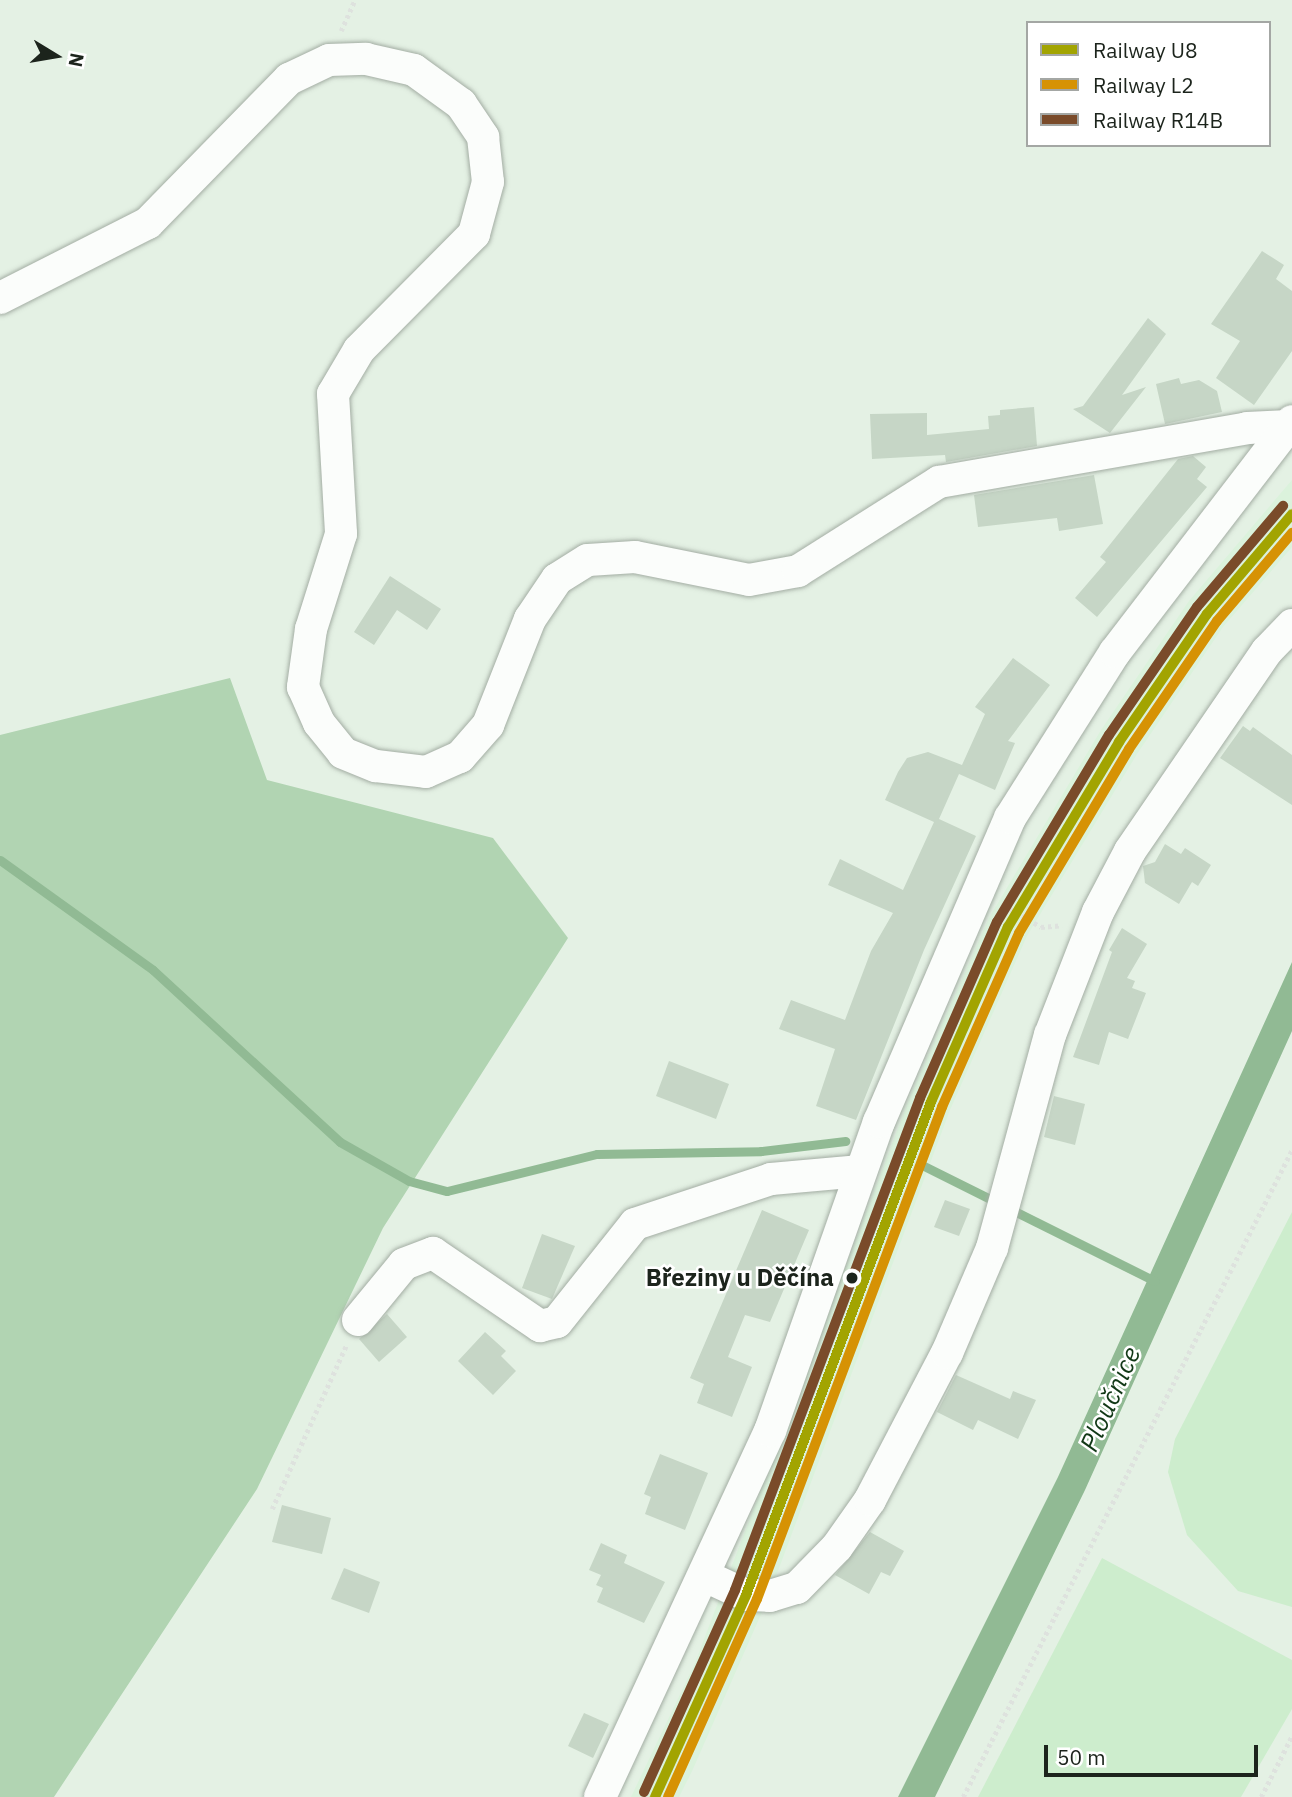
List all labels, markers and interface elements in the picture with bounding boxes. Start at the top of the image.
north arrow [21,21,91,91]
legend [1026,21,1271,147]
text: Railway U8 [1093,36,1198,64]
text: N [64,51,90,69]
text: Railway L2 [1093,71,1194,99]
text: Railway R14B [1093,106,1223,134]
place label: Březiny u Děčína [646,1264,834,1292]
marker: Březiny u Děčína [841,1267,863,1289]
water label: Ploučnice [1073,1342,1147,1456]
scale bar [1047,1730,1260,1774]
text: 50 m [1057,1743,1106,1771]

